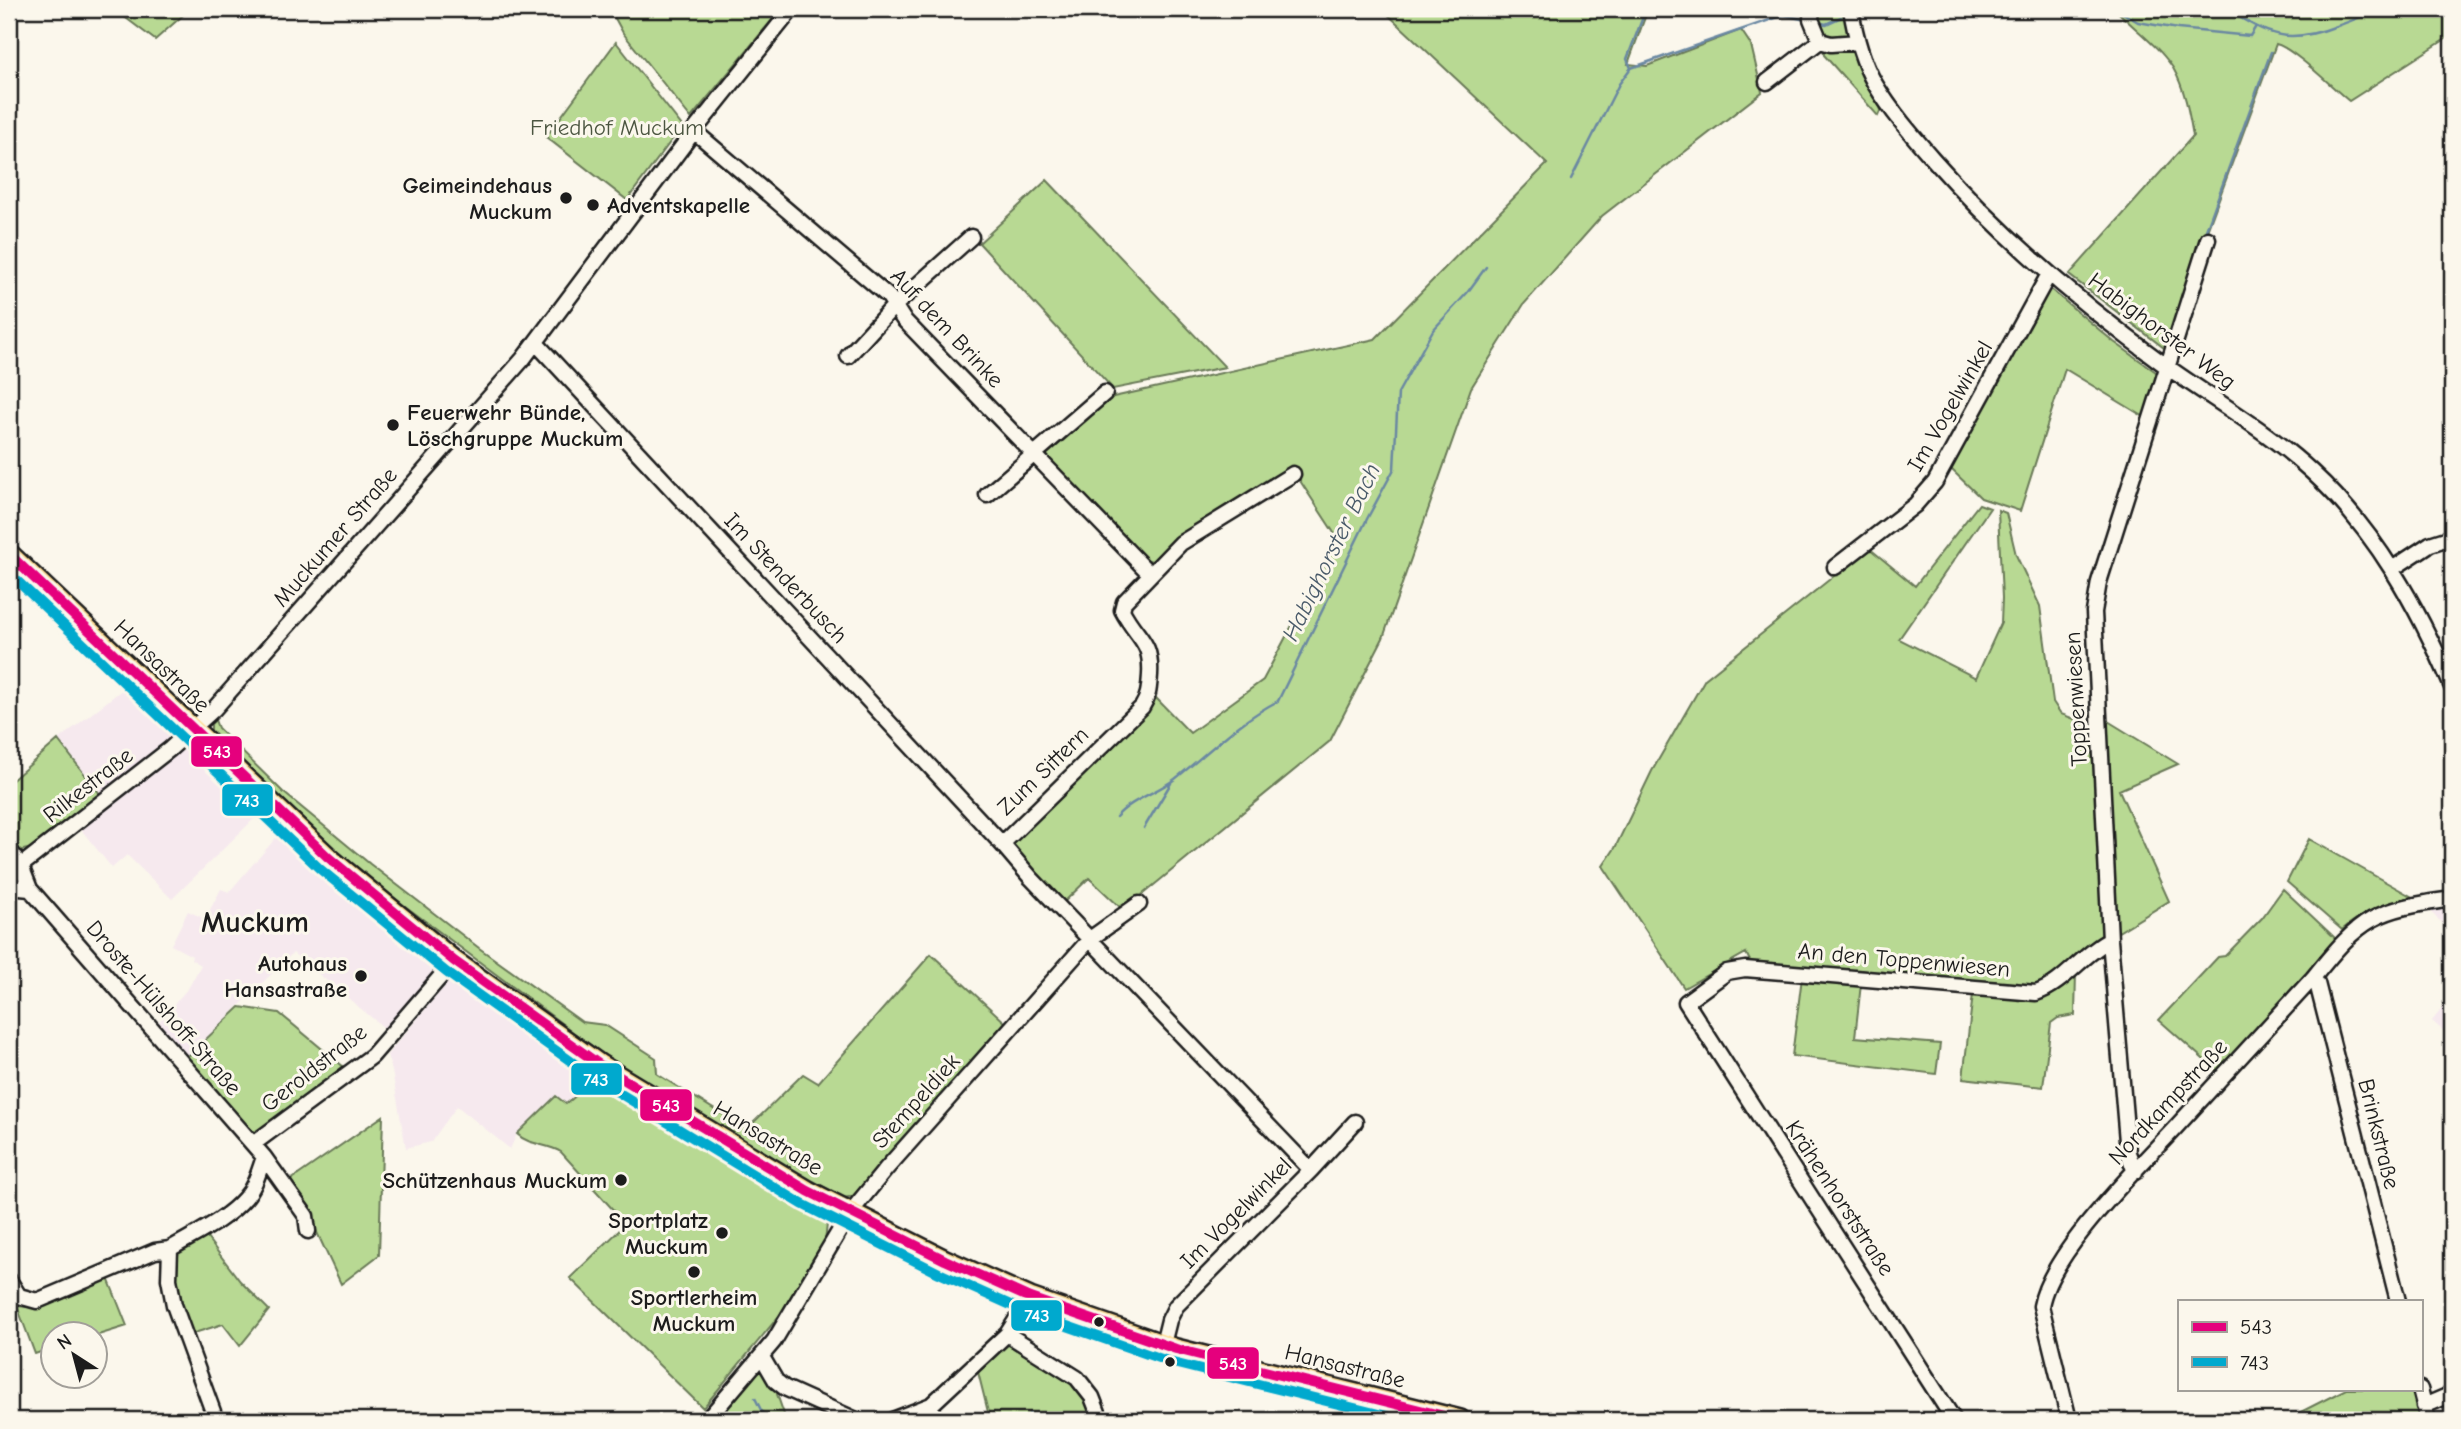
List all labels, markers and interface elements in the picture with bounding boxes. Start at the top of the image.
park label: Friedhof Muckum [530,114,704,141]
place label: Geimeindehaus Muckum [402,172,552,225]
marker: Geimeindehaus Muckum [558,190,574,206]
place label: Adventskapelle [607,192,750,219]
marker: Adventskapelle [585,197,601,213]
street label: Auf dem Brinke [885,263,1009,393]
street label: Habighorster Weg [2083,267,2241,395]
street label: Im Vogelwinkel [1902,336,1998,476]
place label: Feuerwehr Bünde, Löschgruppe Muckum [407,399,623,452]
marker: Feuerwehr Bünde, Löschgruppe Muckum [385,417,401,433]
water label: Habighorster Bach [1276,459,1386,645]
street label: Muckumer Straße [267,462,403,612]
street label: Im Stenderbusch [719,507,853,649]
street label: Hansastraße [108,614,216,718]
street label: Toppenwiesen [2059,631,2093,767]
street label: Zum Sittern [992,721,1094,821]
line badge: 543 [190,735,243,768]
text: 543 [203,741,231,763]
street label: Rilkestraße [38,742,138,828]
line badge: 743 [221,783,274,817]
text: 743 [234,790,260,812]
district label: Muckum [201,905,309,940]
street label: Droste-Hülshoff-Straße [81,915,247,1101]
street label: An den Toppenwiesen [1797,937,2011,983]
place label: Autohaus Hansastraße [224,950,347,1003]
marker: Autohaus Hansastraße [353,968,369,984]
street label: Geroldstraße [256,1018,372,1118]
street label: Nordkampstraße [2103,1034,2233,1170]
street label: Stempeldiek [866,1048,966,1154]
line badge: 743 [570,1062,623,1096]
text: 743 [583,1069,609,1091]
street label: Brinkstraße [2352,1076,2406,1192]
line badge: 543 [639,1088,693,1122]
text: 543 [652,1095,680,1117]
street label: Hansastraße [708,1095,828,1181]
street label: Krähenhorststraße [1780,1115,1900,1281]
street label: Im Vogelwinkel [1175,1152,1297,1274]
place label: Schützenhaus Muckum [382,1167,607,1194]
marker: Schützenhaus Muckum [613,1172,629,1188]
place label: Sportplatz Muckum [608,1207,708,1260]
marker: Sportplatz Muckum [714,1225,730,1241]
marker: Sportlerheim Muckum [686,1264,702,1280]
place label: Sportlerheim Muckum [631,1284,757,1337]
line badge: 743 [1010,1299,1063,1332]
legend [2178,1300,2422,1390]
text: 743 [1024,1305,1050,1327]
unlabelled marker [1092,1315,1106,1329]
text: 543 [2240,1315,2272,1339]
north arrow [38,1320,108,1390]
text: N [53,1330,76,1355]
street label: Hansastraße [1282,1338,1408,1394]
line badge: 543 [1206,1346,1260,1380]
text: 743 [2240,1351,2269,1375]
text: 543 [1219,1353,1247,1375]
unlabelled marker [1163,1355,1177,1369]

